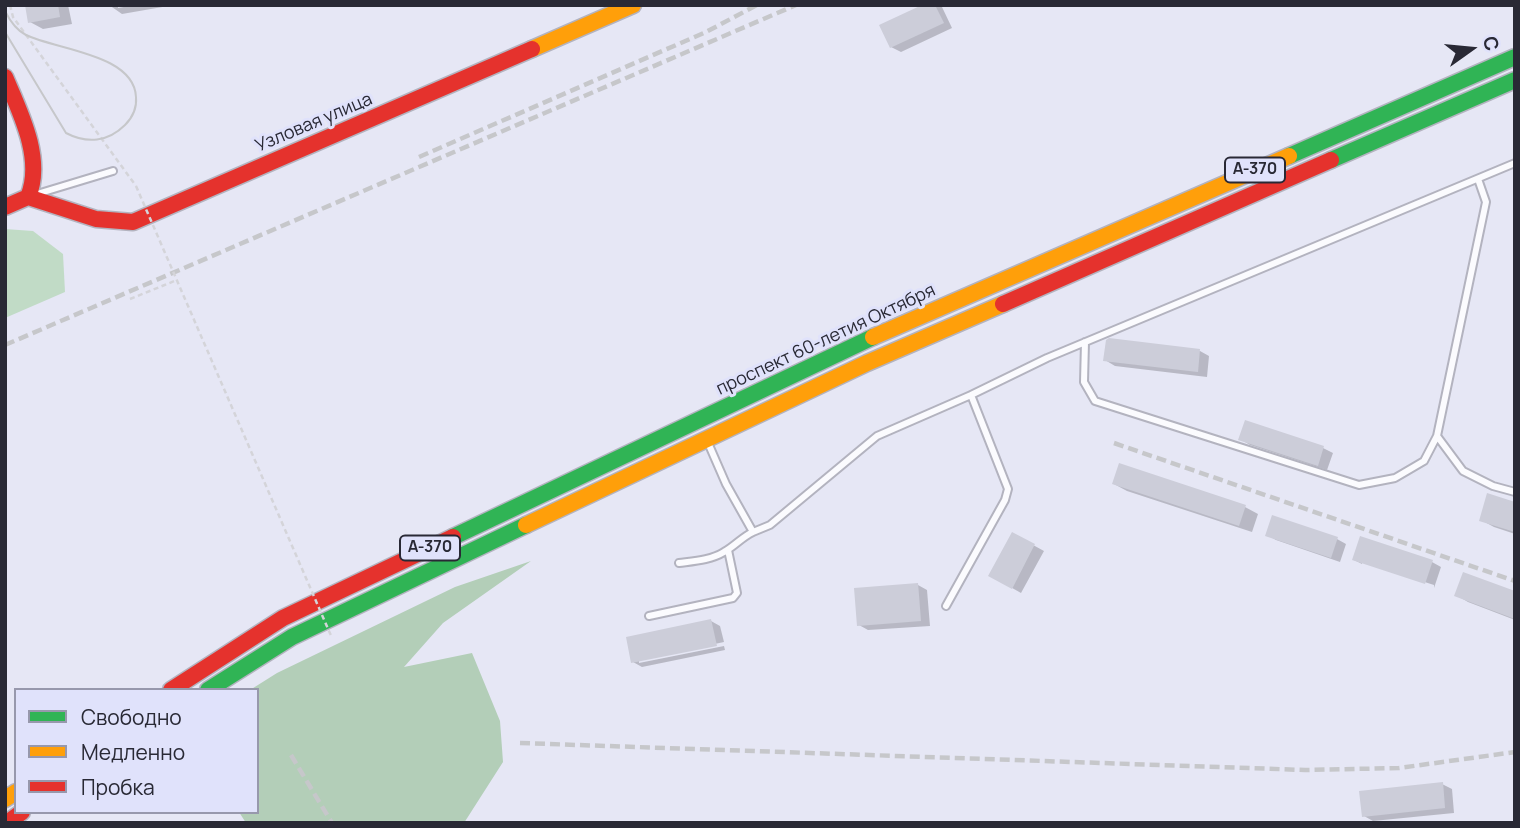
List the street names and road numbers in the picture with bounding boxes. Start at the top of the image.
street label: Узловая улица [252,89,376,157]
road number: А-370 [1225,158,1285,182]
street label: проспект 60-летия Октября [713,280,939,400]
road number: А-370 [400,536,460,561]

